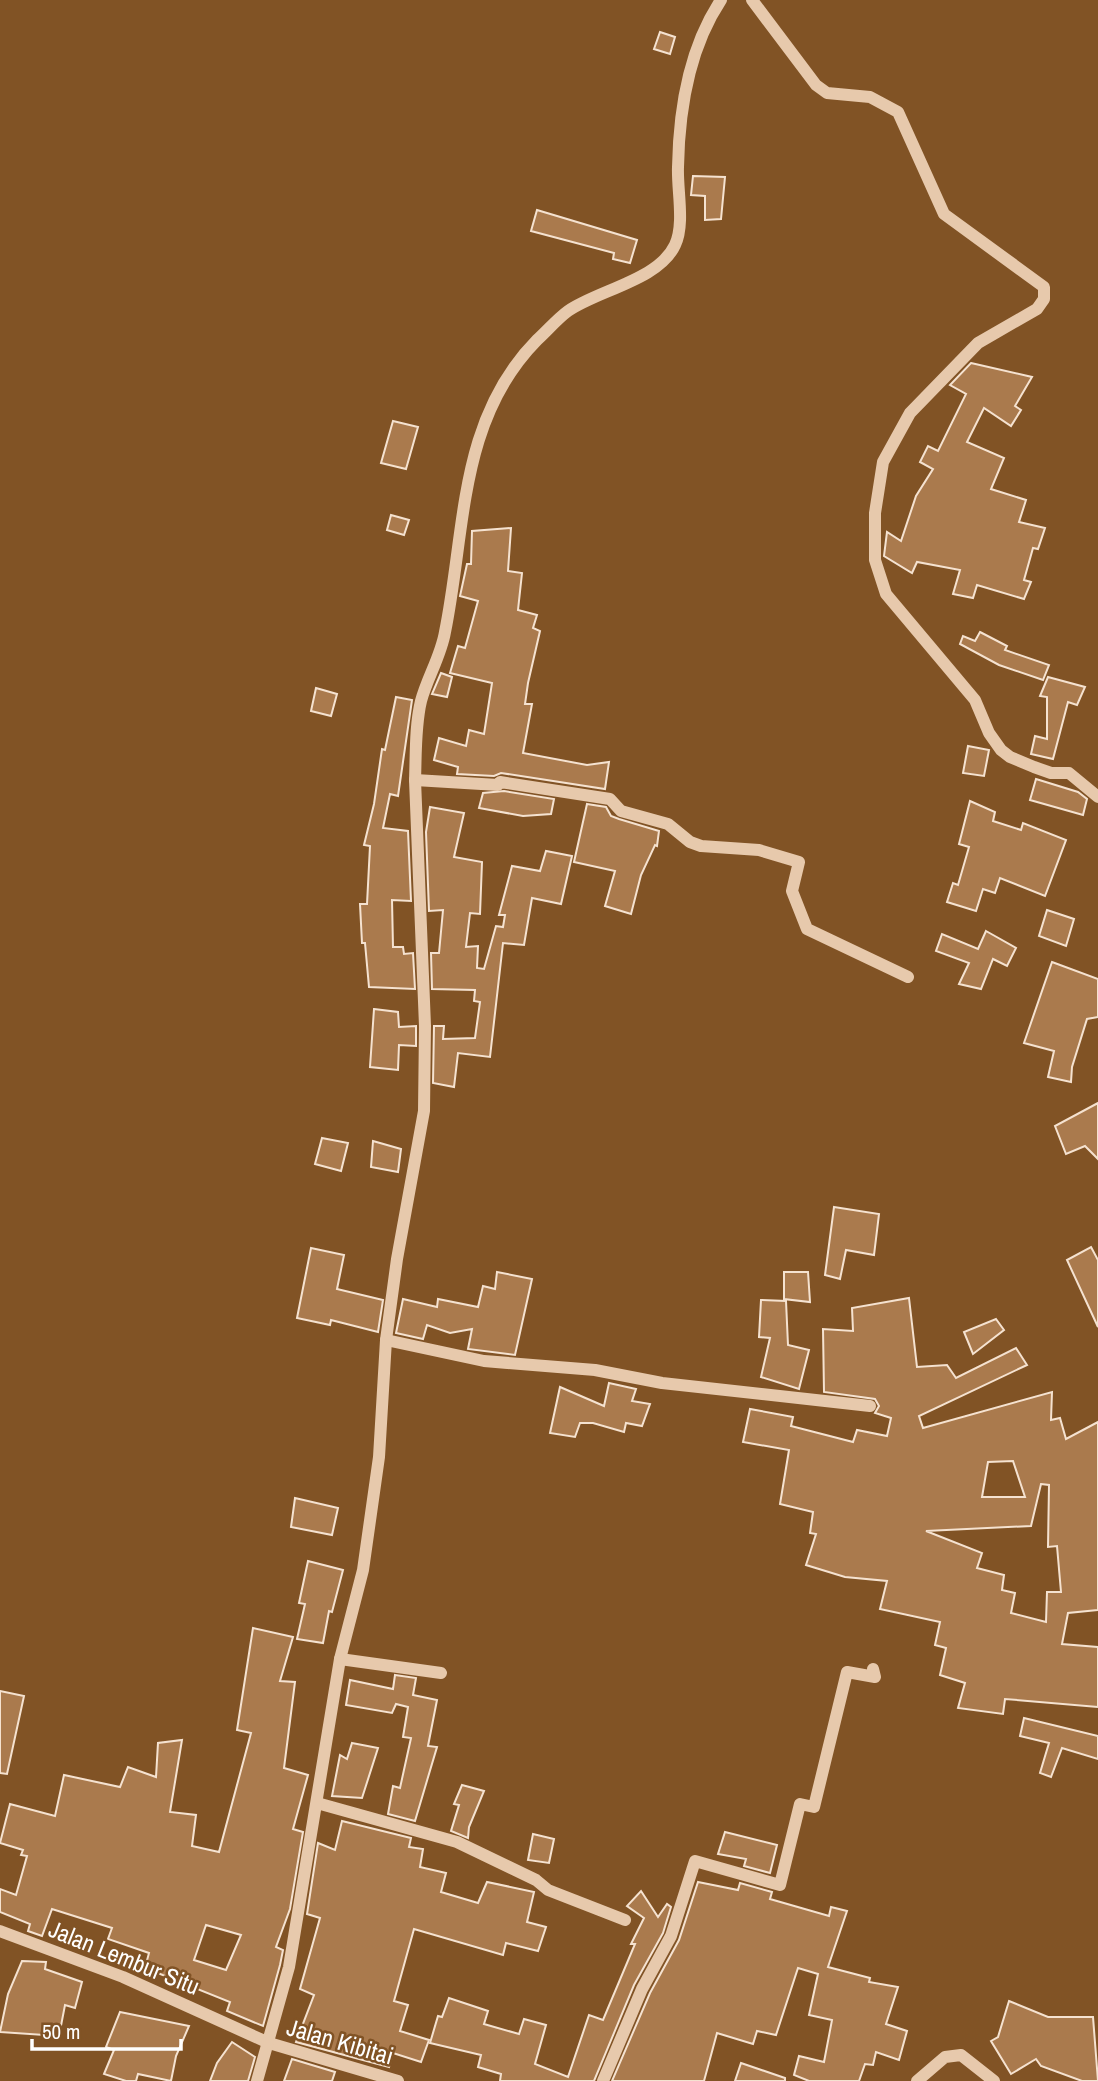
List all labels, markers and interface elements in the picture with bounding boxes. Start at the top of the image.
street label: Jalan Lembur Situ [44,1912,204,2002]
scale bar [32,2008,180,2052]
street label: Jalan Kibitai [283,2011,397,2071]
text: 50 m [42,2017,80,2046]

